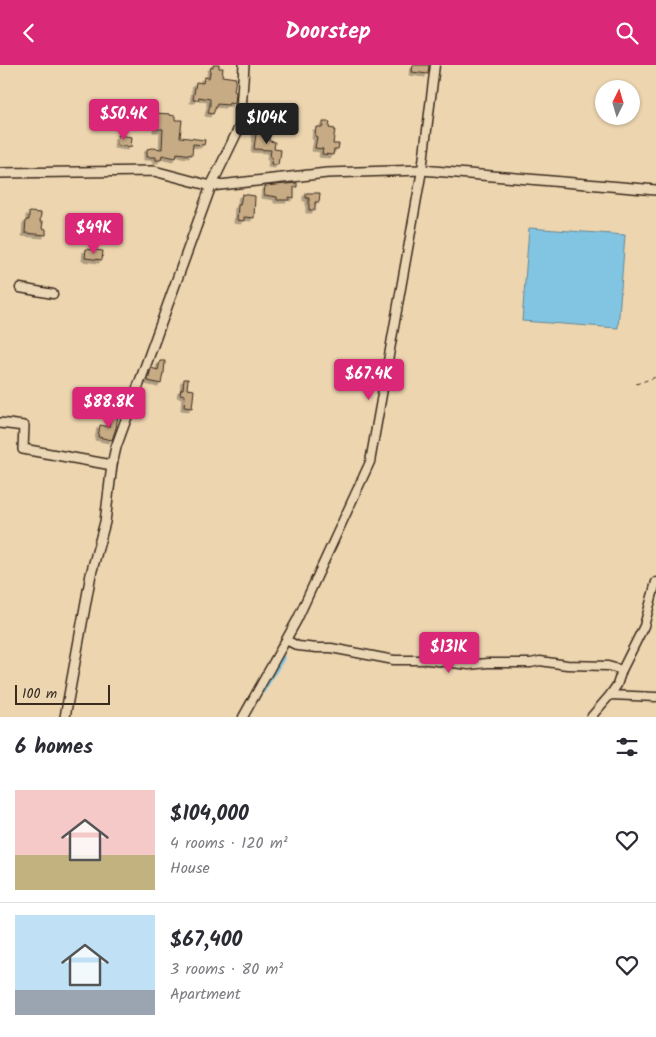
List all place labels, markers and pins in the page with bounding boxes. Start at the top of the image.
pin: $50.4K [83,99,165,141]
pin: $104K [232,103,302,145]
pin: $49K [64,213,124,255]
pin: $67.4K [328,359,410,401]
pin: $88.8K [68,387,150,429]
pin: $131K [414,631,484,674]

